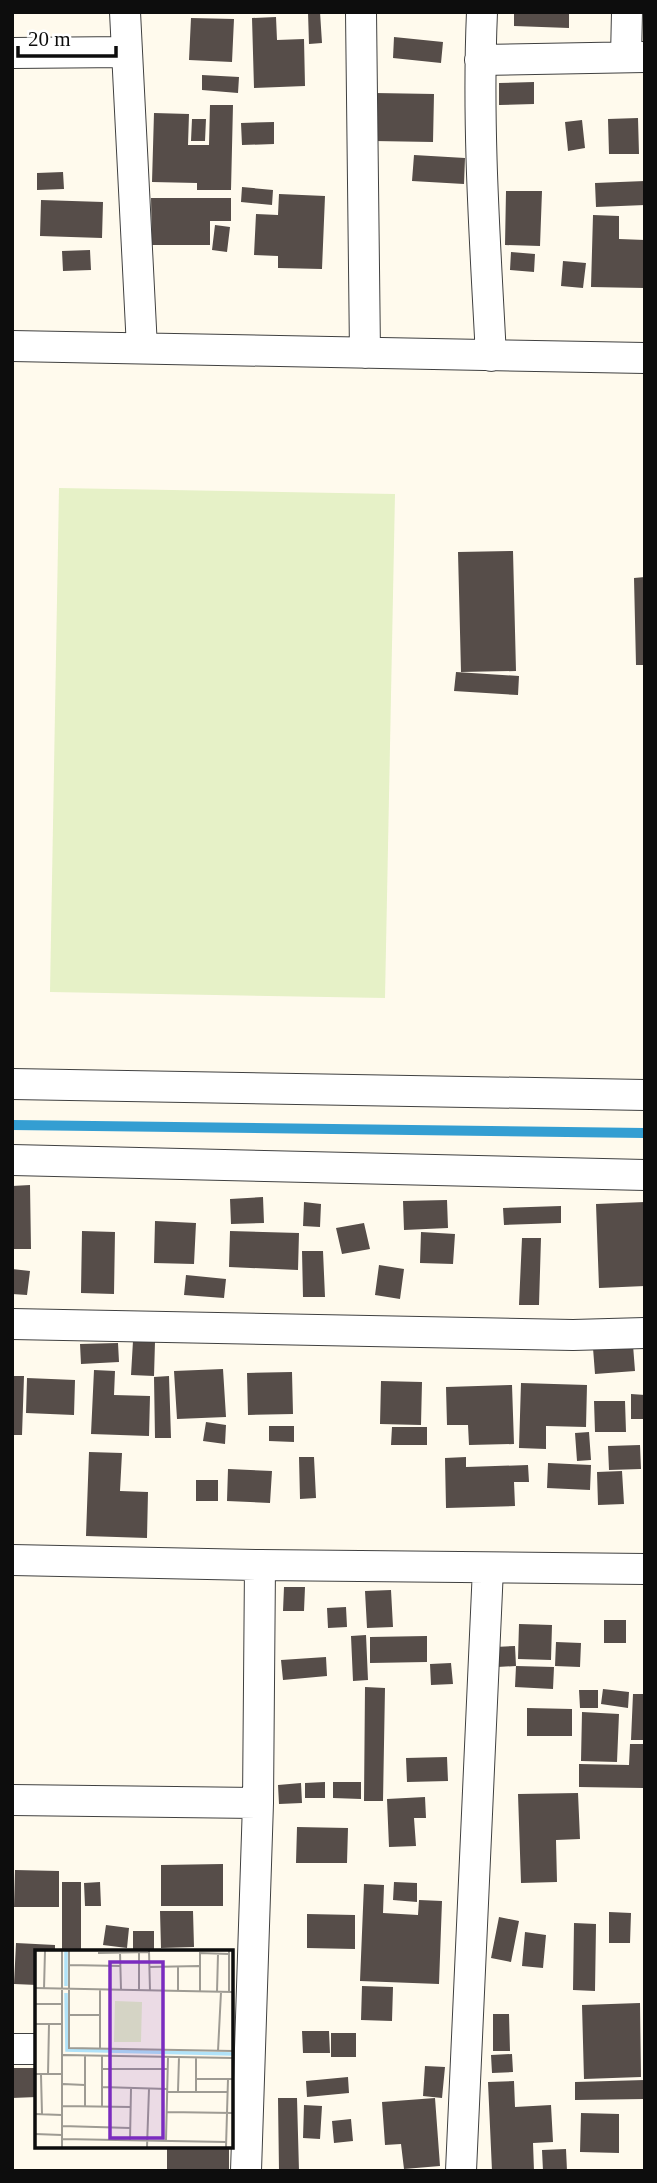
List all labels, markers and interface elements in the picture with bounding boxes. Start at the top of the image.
scale bar [18,14,116,58]
text: 20 m [28,27,71,51]
inset map [35,1950,233,2148]

